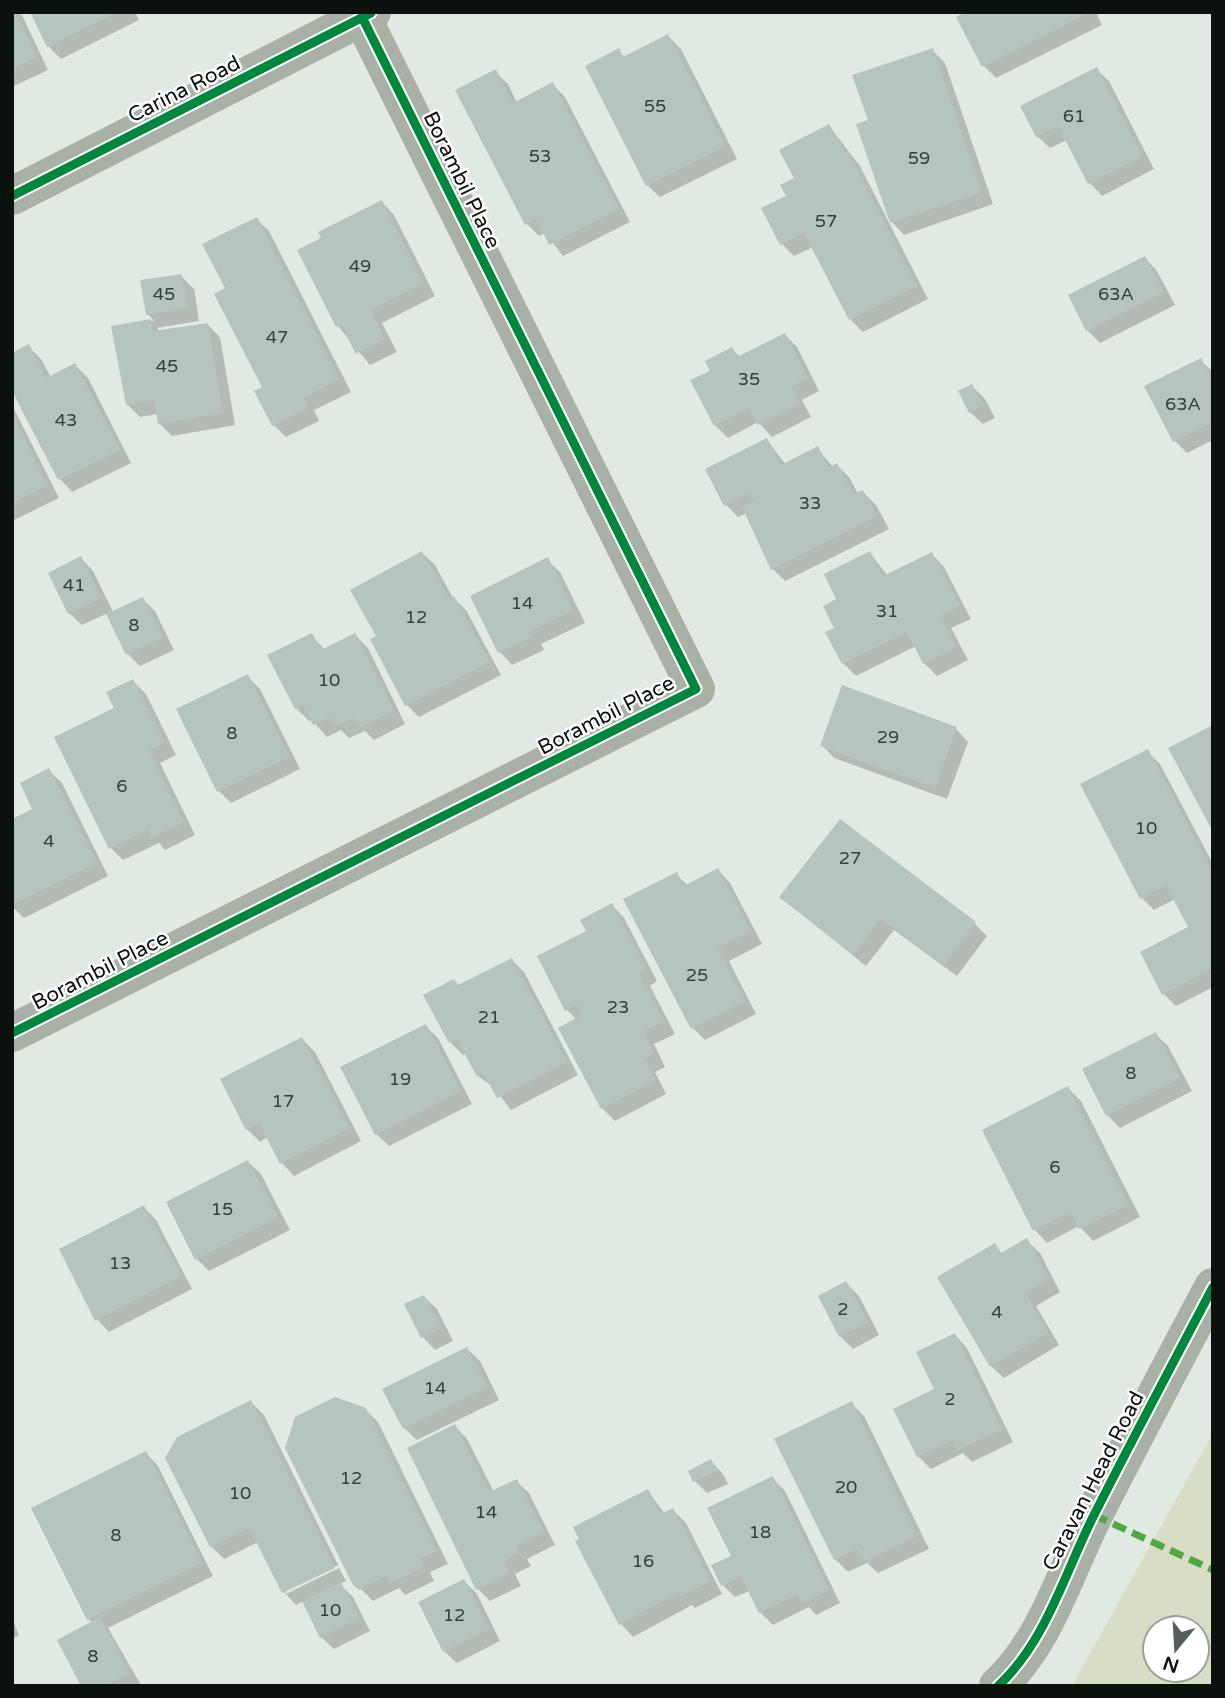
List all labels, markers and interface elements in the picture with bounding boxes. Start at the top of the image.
street label: Carina Road [124,51,244,128]
house number: 55 [644,95,666,117]
house number: 61 [1063,105,1085,127]
street label: Borambil Place [418,108,506,253]
house number: 53 [529,145,551,167]
house number: 59 [908,147,930,169]
house number: 57 [815,210,837,232]
house number: 49 [349,255,371,277]
house number: 45 [153,283,175,305]
house number: 63A [1098,283,1134,305]
house number: 47 [266,326,288,348]
house number: 45 [156,355,178,377]
house number: 35 [738,368,760,390]
house number: 63A [1165,393,1201,415]
house number: 43 [55,409,77,431]
house number: 33 [799,492,821,514]
house number: 41 [63,574,85,596]
house number: 14 [511,592,533,614]
house number: 31 [876,600,898,622]
house number: 12 [405,606,427,628]
house number: 8 [128,614,140,636]
house number: 10 [318,669,340,691]
street label: Borambil Place [534,670,679,761]
house number: 8 [226,722,238,744]
house number: 29 [877,726,899,748]
house number: 6 [116,775,128,797]
house number: 10 [1135,817,1157,839]
house number: 4 [43,830,55,852]
house number: 27 [839,847,861,869]
street label: Borambil Place [28,925,173,1016]
house number: 25 [686,964,708,986]
house number: 23 [607,996,629,1018]
house number: 21 [478,1006,500,1028]
house number: 8 [1125,1062,1137,1084]
house number: 19 [389,1068,411,1090]
house number: 17 [272,1090,294,1112]
house number: 6 [1049,1156,1061,1178]
house number: 15 [211,1198,233,1220]
house number: 13 [109,1252,131,1274]
house number: 2 [837,1298,849,1320]
house number: 4 [991,1301,1003,1323]
house number: 14 [424,1377,446,1399]
street label: Caravan Head Road [1037,1387,1149,1575]
house number: 2 [944,1388,956,1410]
house number: 12 [340,1467,362,1489]
house number: 20 [835,1476,857,1498]
house number: 10 [229,1482,251,1504]
house number: 14 [475,1501,497,1523]
house number: 18 [749,1521,771,1543]
house number: 8 [110,1524,122,1546]
house number: 16 [632,1550,654,1572]
house number: 10 [319,1599,341,1621]
house number: 12 [443,1604,465,1626]
north arrow [1141,1614,1211,1684]
house number: 8 [87,1645,99,1667]
text: N [1160,1651,1182,1677]

